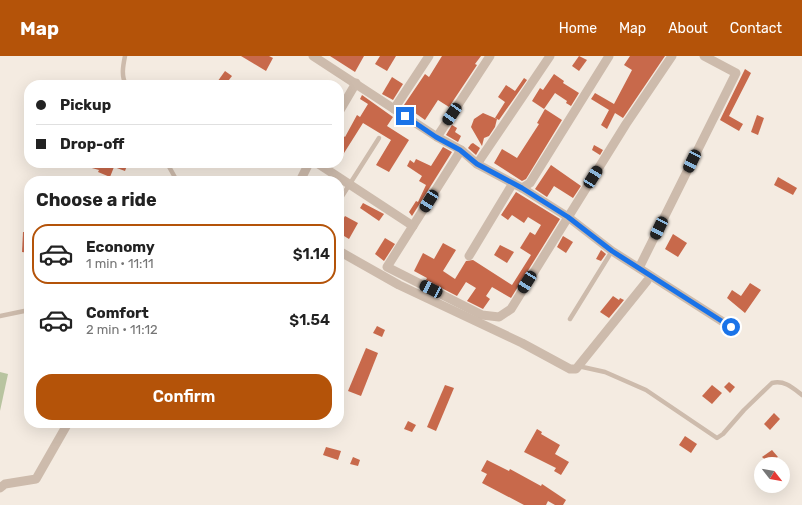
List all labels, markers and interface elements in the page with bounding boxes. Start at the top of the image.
text: Map [20,17,59,40]
text: Home [559,20,597,37]
text: Map [619,20,646,37]
text: About [668,20,708,37]
text: Contact [730,20,782,37]
text: Pickup [60,96,111,114]
car [440,101,464,127]
route end [396,107,414,125]
text: Drop-off [60,135,124,153]
car [681,148,703,174]
car [582,164,604,190]
car [418,188,440,214]
text: Choose a ride [36,189,157,211]
car [648,215,670,241]
icon: car [38,236,74,272]
text: Economy [86,238,155,256]
text: $1.14 [293,245,330,263]
text: 1 min · 11:11 [86,256,154,271]
car [516,269,538,295]
car [418,278,444,300]
icon: car [38,302,74,338]
text: Comfort [86,304,149,322]
text: $1.54 [289,311,330,329]
route start [722,318,740,336]
text: 2 min · 11:12 [86,322,158,337]
button: Confirm [36,374,332,420]
north arrow [754,457,790,493]
map controls [754,457,790,493]

